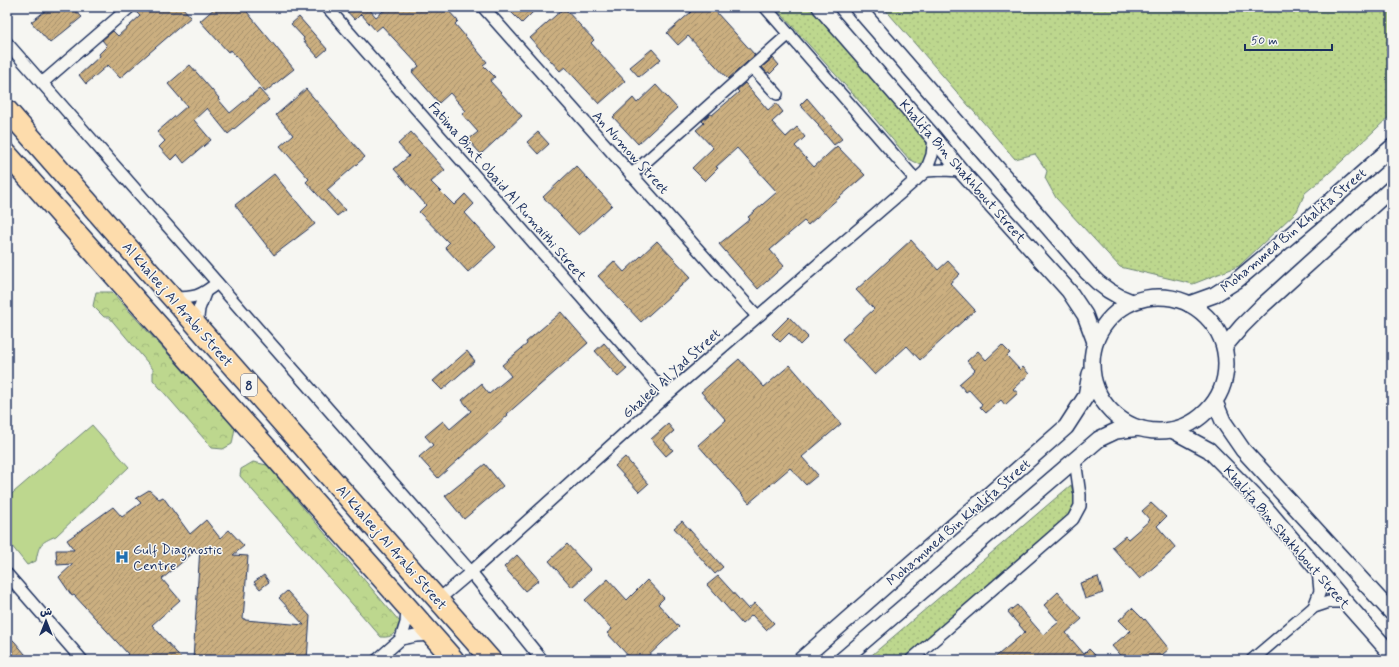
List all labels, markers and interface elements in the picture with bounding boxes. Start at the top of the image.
scale bar [1245,26,1332,52]
text: 50 m [1251,33,1278,49]
street label: Khalifa Bin Shakhbout Street [895,96,1030,248]
street label: Fatima Bint Obaid Al Rumaithi Street [424,98,591,286]
street label: An Numow Street [588,107,672,198]
street label: Mohammed Bin Khalifa Street [1217,164,1370,297]
street label: Al Khaleej Al Arabi Street [118,238,237,371]
street label: Ghaleel Al Yad Street [619,325,725,423]
road number: 8 [241,374,257,396]
street label: Mohammed Bin Khalifa Street [883,455,1034,590]
street label: Khalifa Bin Shakhbout Street [1219,462,1354,614]
street label: Al Khaleej Al Arabi Street [332,481,451,614]
place label: Gulf Diagnostic Centre [133,541,222,575]
hospital icon: Gulf Diagnostic Centre [114,549,130,565]
north arrow [26,601,66,641]
text: ش [40,605,52,619]

